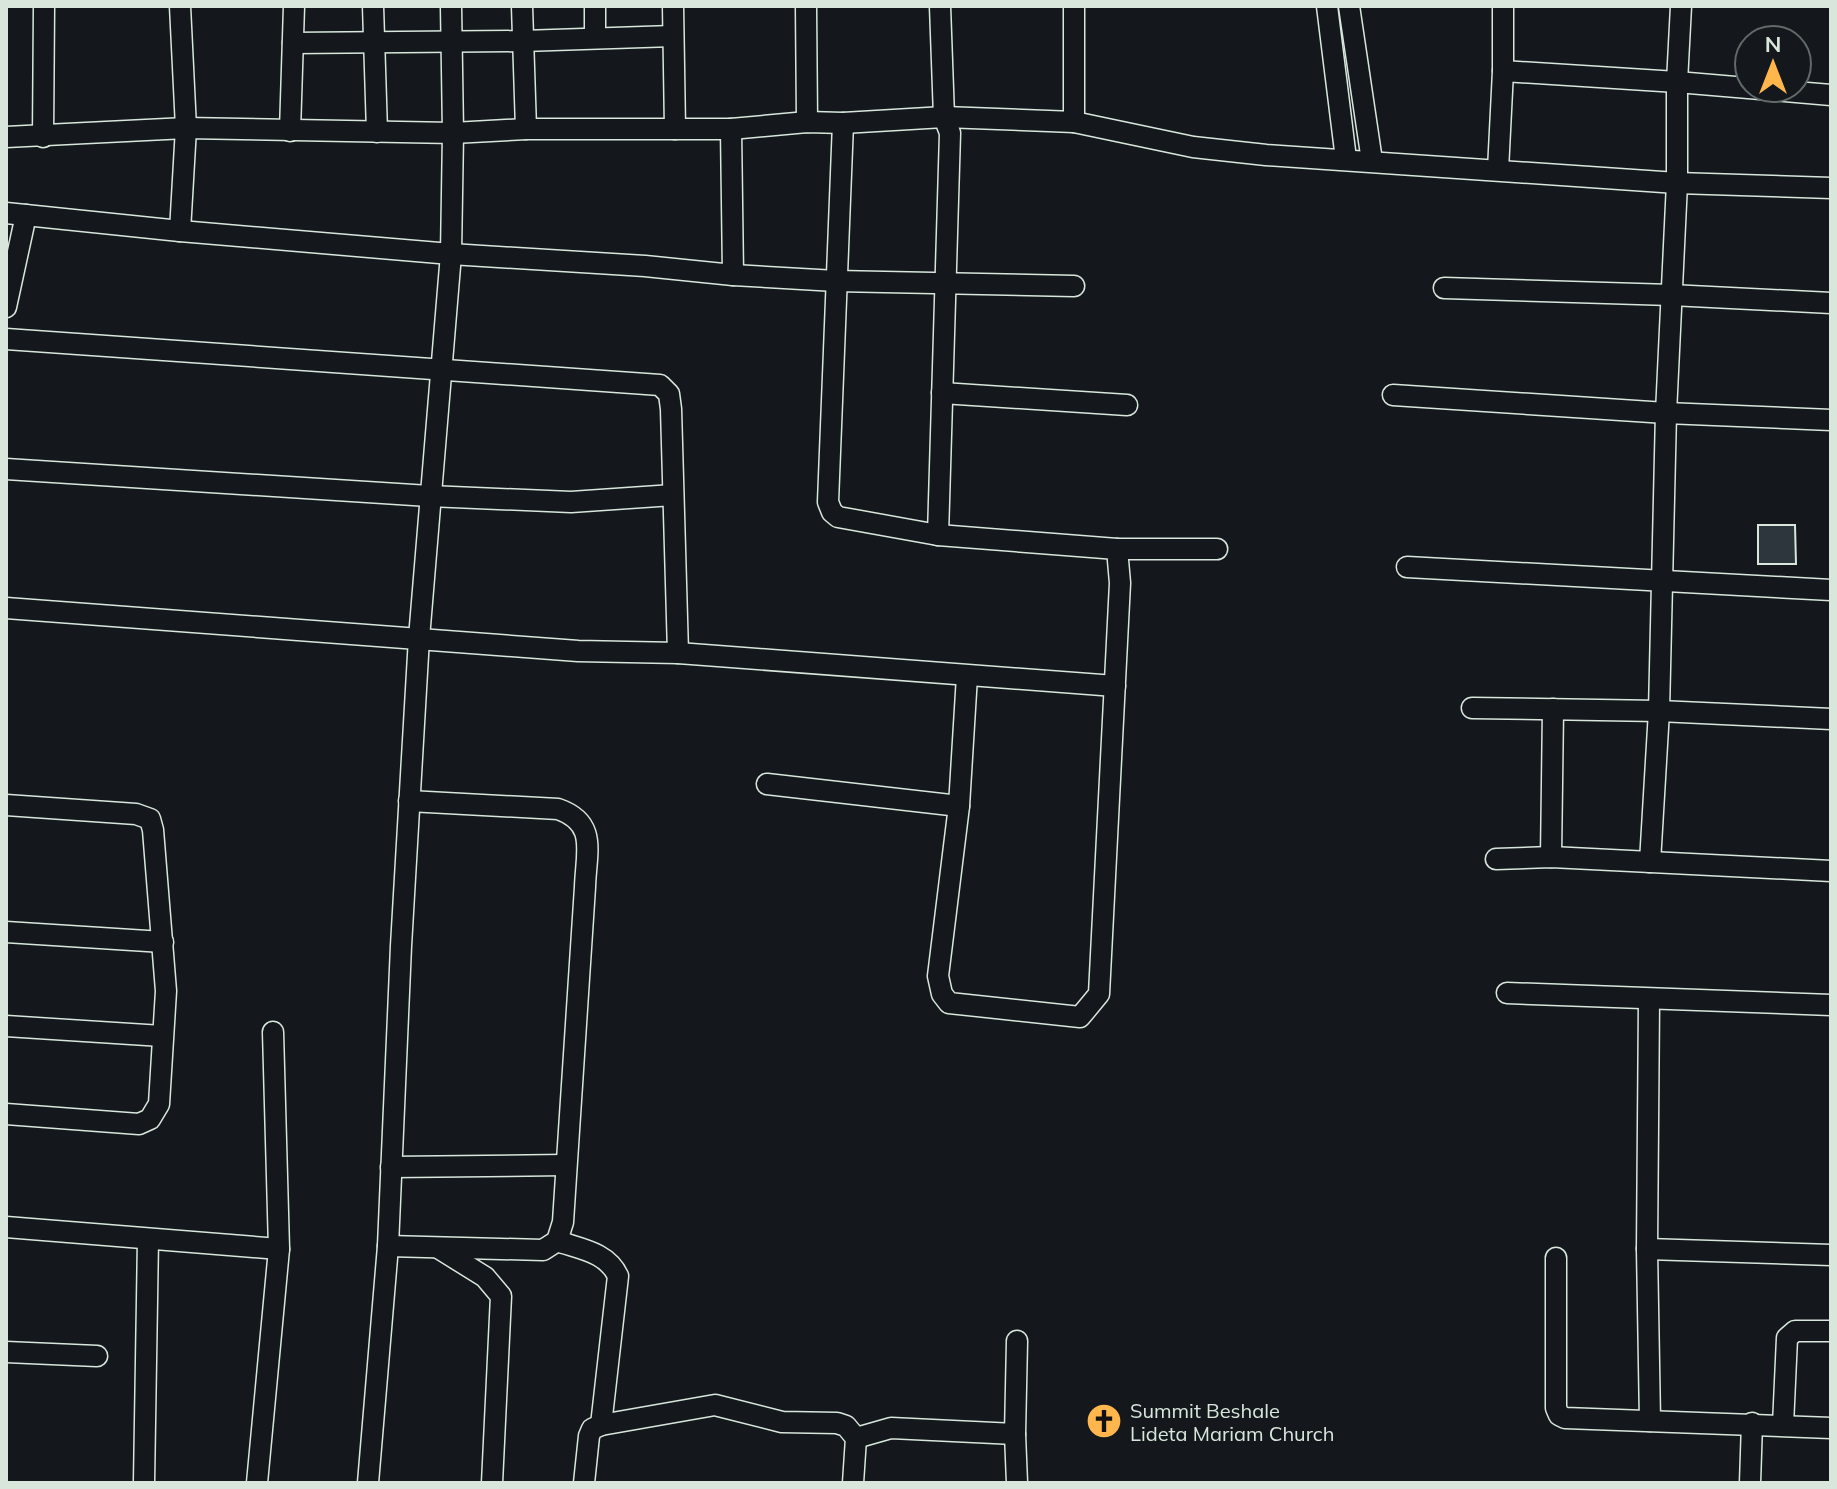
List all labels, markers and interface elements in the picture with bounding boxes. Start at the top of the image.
north arrow [1733,24,1813,104]
text: N [1765,30,1781,58]
place label: Summit Beshale Lideta Mariam Church [1130,1398,1334,1446]
church icon: Summit Beshale Lideta Mariam Church [1085,1402,1123,1440]

